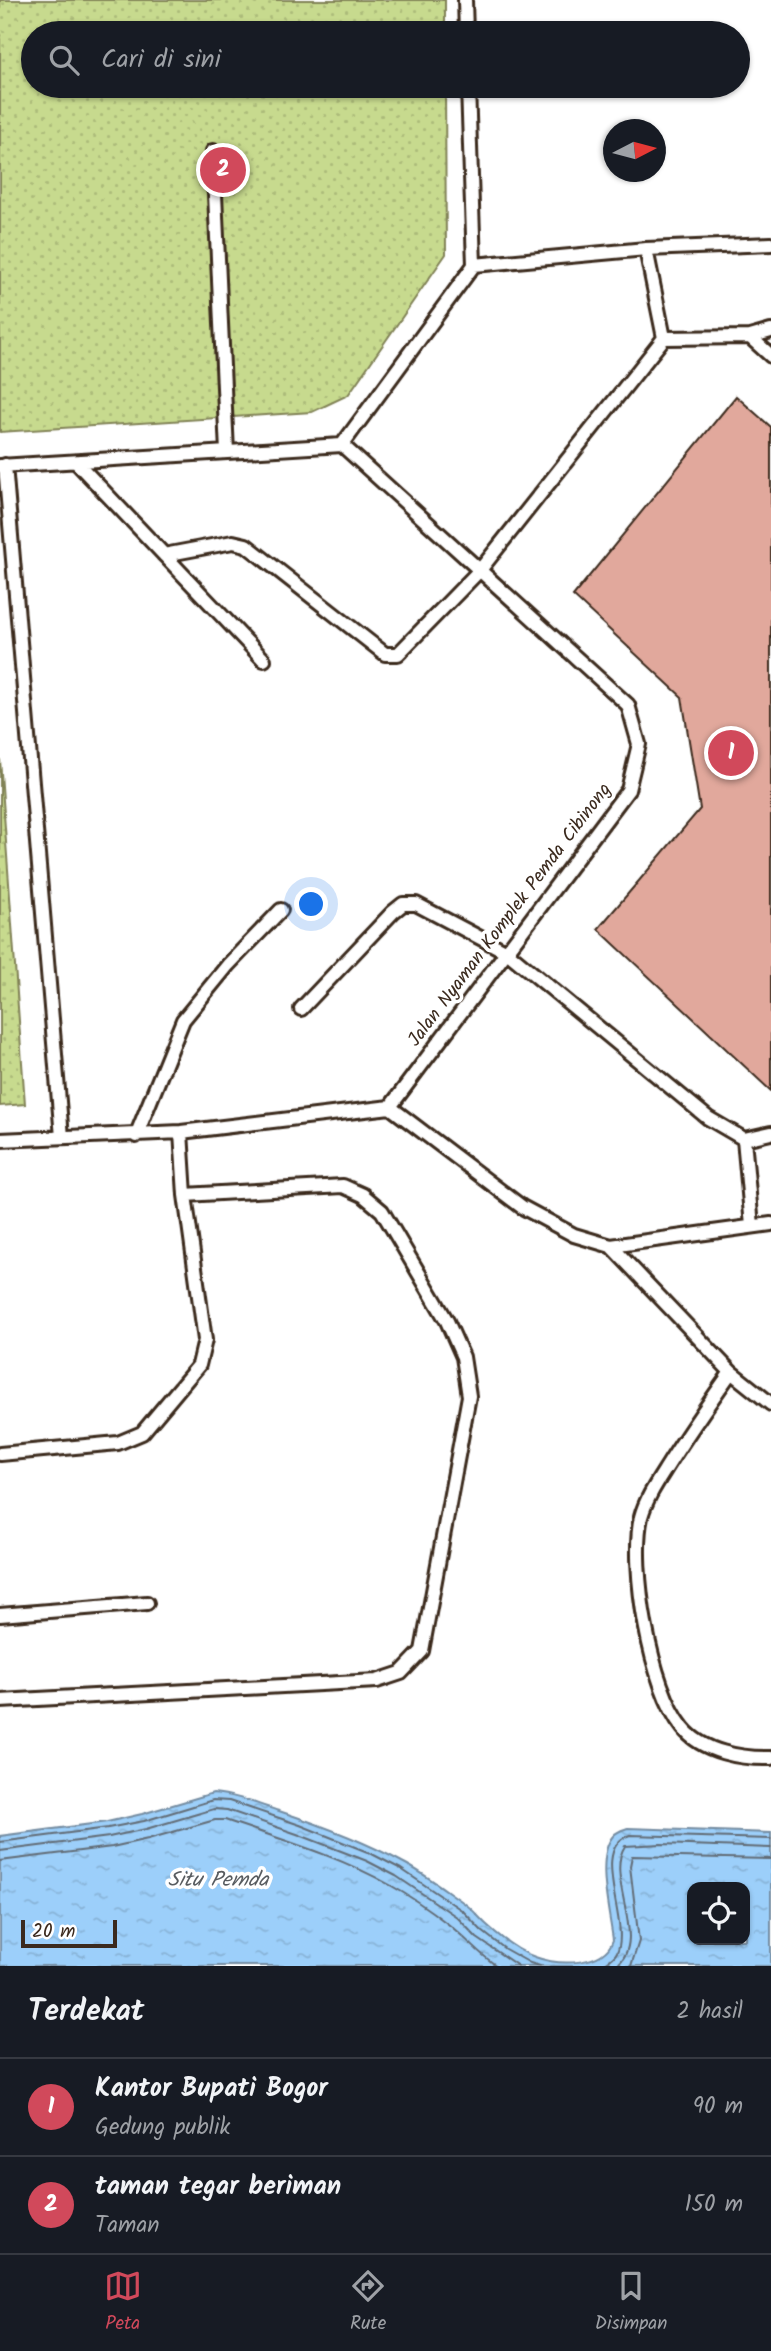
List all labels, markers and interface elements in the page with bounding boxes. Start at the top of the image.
search box [21,21,750,98]
text: Cari di sini [101,39,221,81]
icon: search [45,41,83,79]
north arrow [603,119,666,182]
pin: 2 [200,144,246,196]
pin: 1 [708,727,754,779]
street label: Jalan Nyaman Komplek Pemda Cibinong [401,777,619,1053]
your location [294,887,328,921]
water label: Situ Pemda [168,1864,269,1897]
map controls [687,1882,750,1945]
button: locate [687,1882,750,1945]
scale bar [21,1917,117,1949]
text: 20 m [32,1917,75,1947]
text: Terdekat [28,1988,144,2036]
text: 2 hasil [676,1994,743,2030]
text: Kantor Bupati Bogor [95,2068,328,2110]
text: 1 [48,2089,54,2125]
text: 90 m [693,2089,743,2125]
text: Gedung publik [95,2110,230,2146]
text: taman tegar beriman [95,2166,341,2208]
text: 2 [44,2187,58,2223]
text: 150 m [684,2187,743,2223]
text: Taman [95,2208,159,2244]
tab: Peta [104,2267,142,2339]
tab: Rute [349,2267,387,2339]
tab: Disimpan [595,2267,667,2339]

